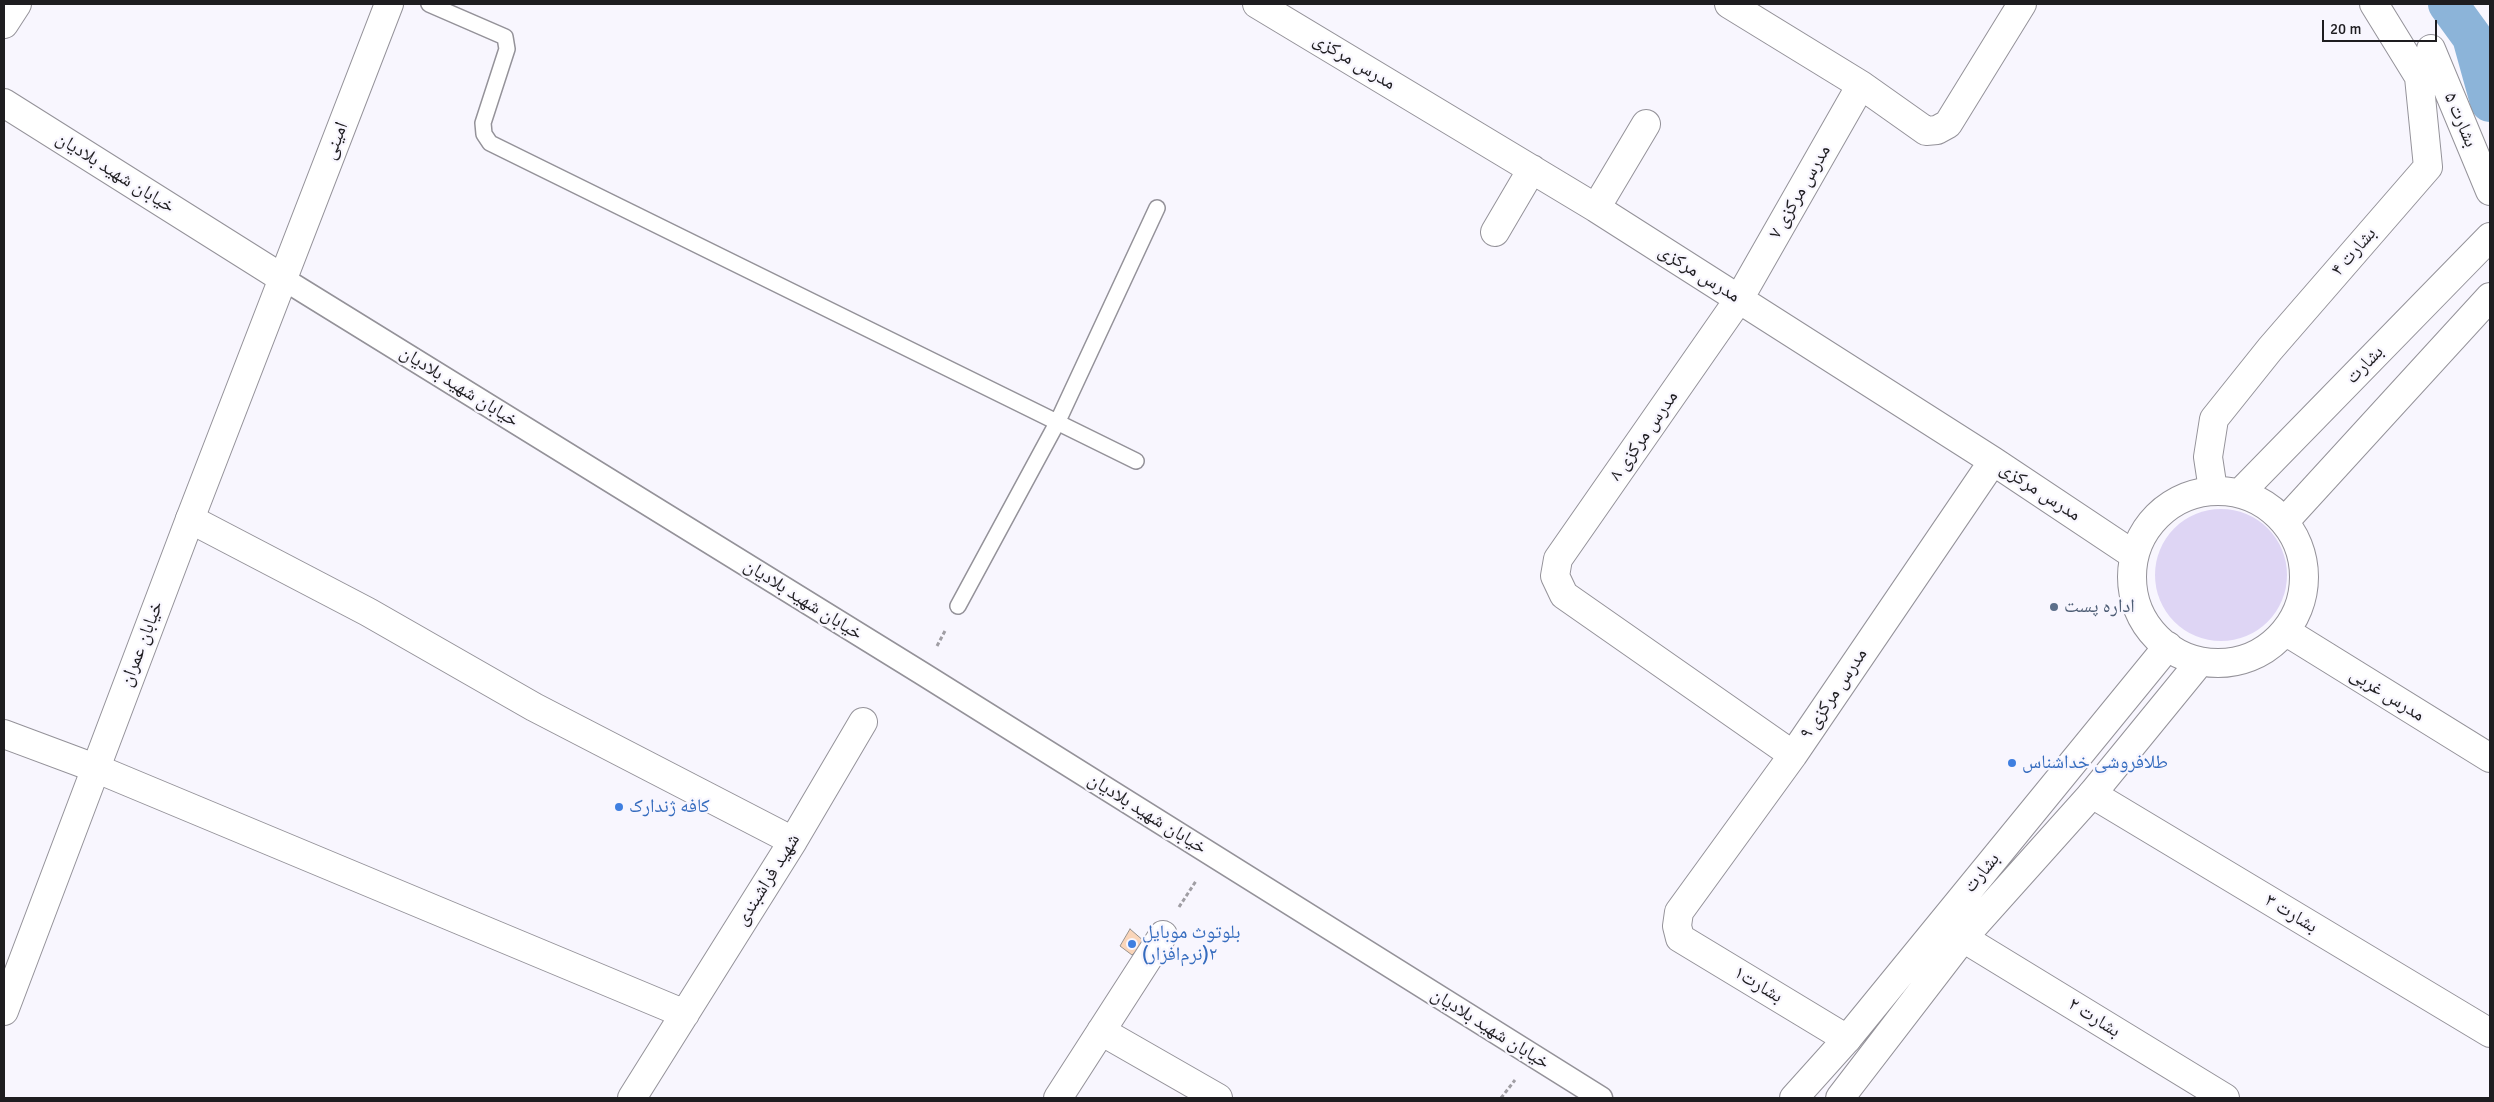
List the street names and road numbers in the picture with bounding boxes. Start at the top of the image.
street label: مدرس مرکزی [1309,29,1399,95]
street label: بشارت ۵ [2438,89,2482,151]
street label: امینی [318,119,354,163]
street label: خیابان شهید بلادیان [51,127,179,219]
street label: مدرس مرکزی ۷ [1764,141,1836,243]
street label: بشارت ۴ [2327,223,2381,281]
street label: مدرس مرکزی [1654,240,1744,308]
street label: خیابان شهید بلادیان [395,341,523,433]
street label: بشارت [2341,341,2389,389]
street label: مدرس مرکزی ۸ [1605,387,1683,485]
street label: مدرس مرکزی [1995,457,2085,527]
street label: خیابان شهید بلادیان [739,554,867,646]
street label: خیابان عمران [115,598,169,690]
street label: مدرس مرکزی ۹ [1795,644,1873,744]
street label: مدرس غربی [2345,663,2429,727]
street label: خیابان شهید بلادیان [1083,768,1211,860]
street label: شهید فراشبندی [731,830,805,930]
street label: بشارت [1959,848,2005,898]
street label: بشارت ۳ [2261,889,2321,939]
street label: بشارت۱ [1729,962,1787,1008]
street label: خیابان شهید بلادیان [1426,983,1554,1075]
street label: بشارت ۲ [2064,993,2124,1043]

